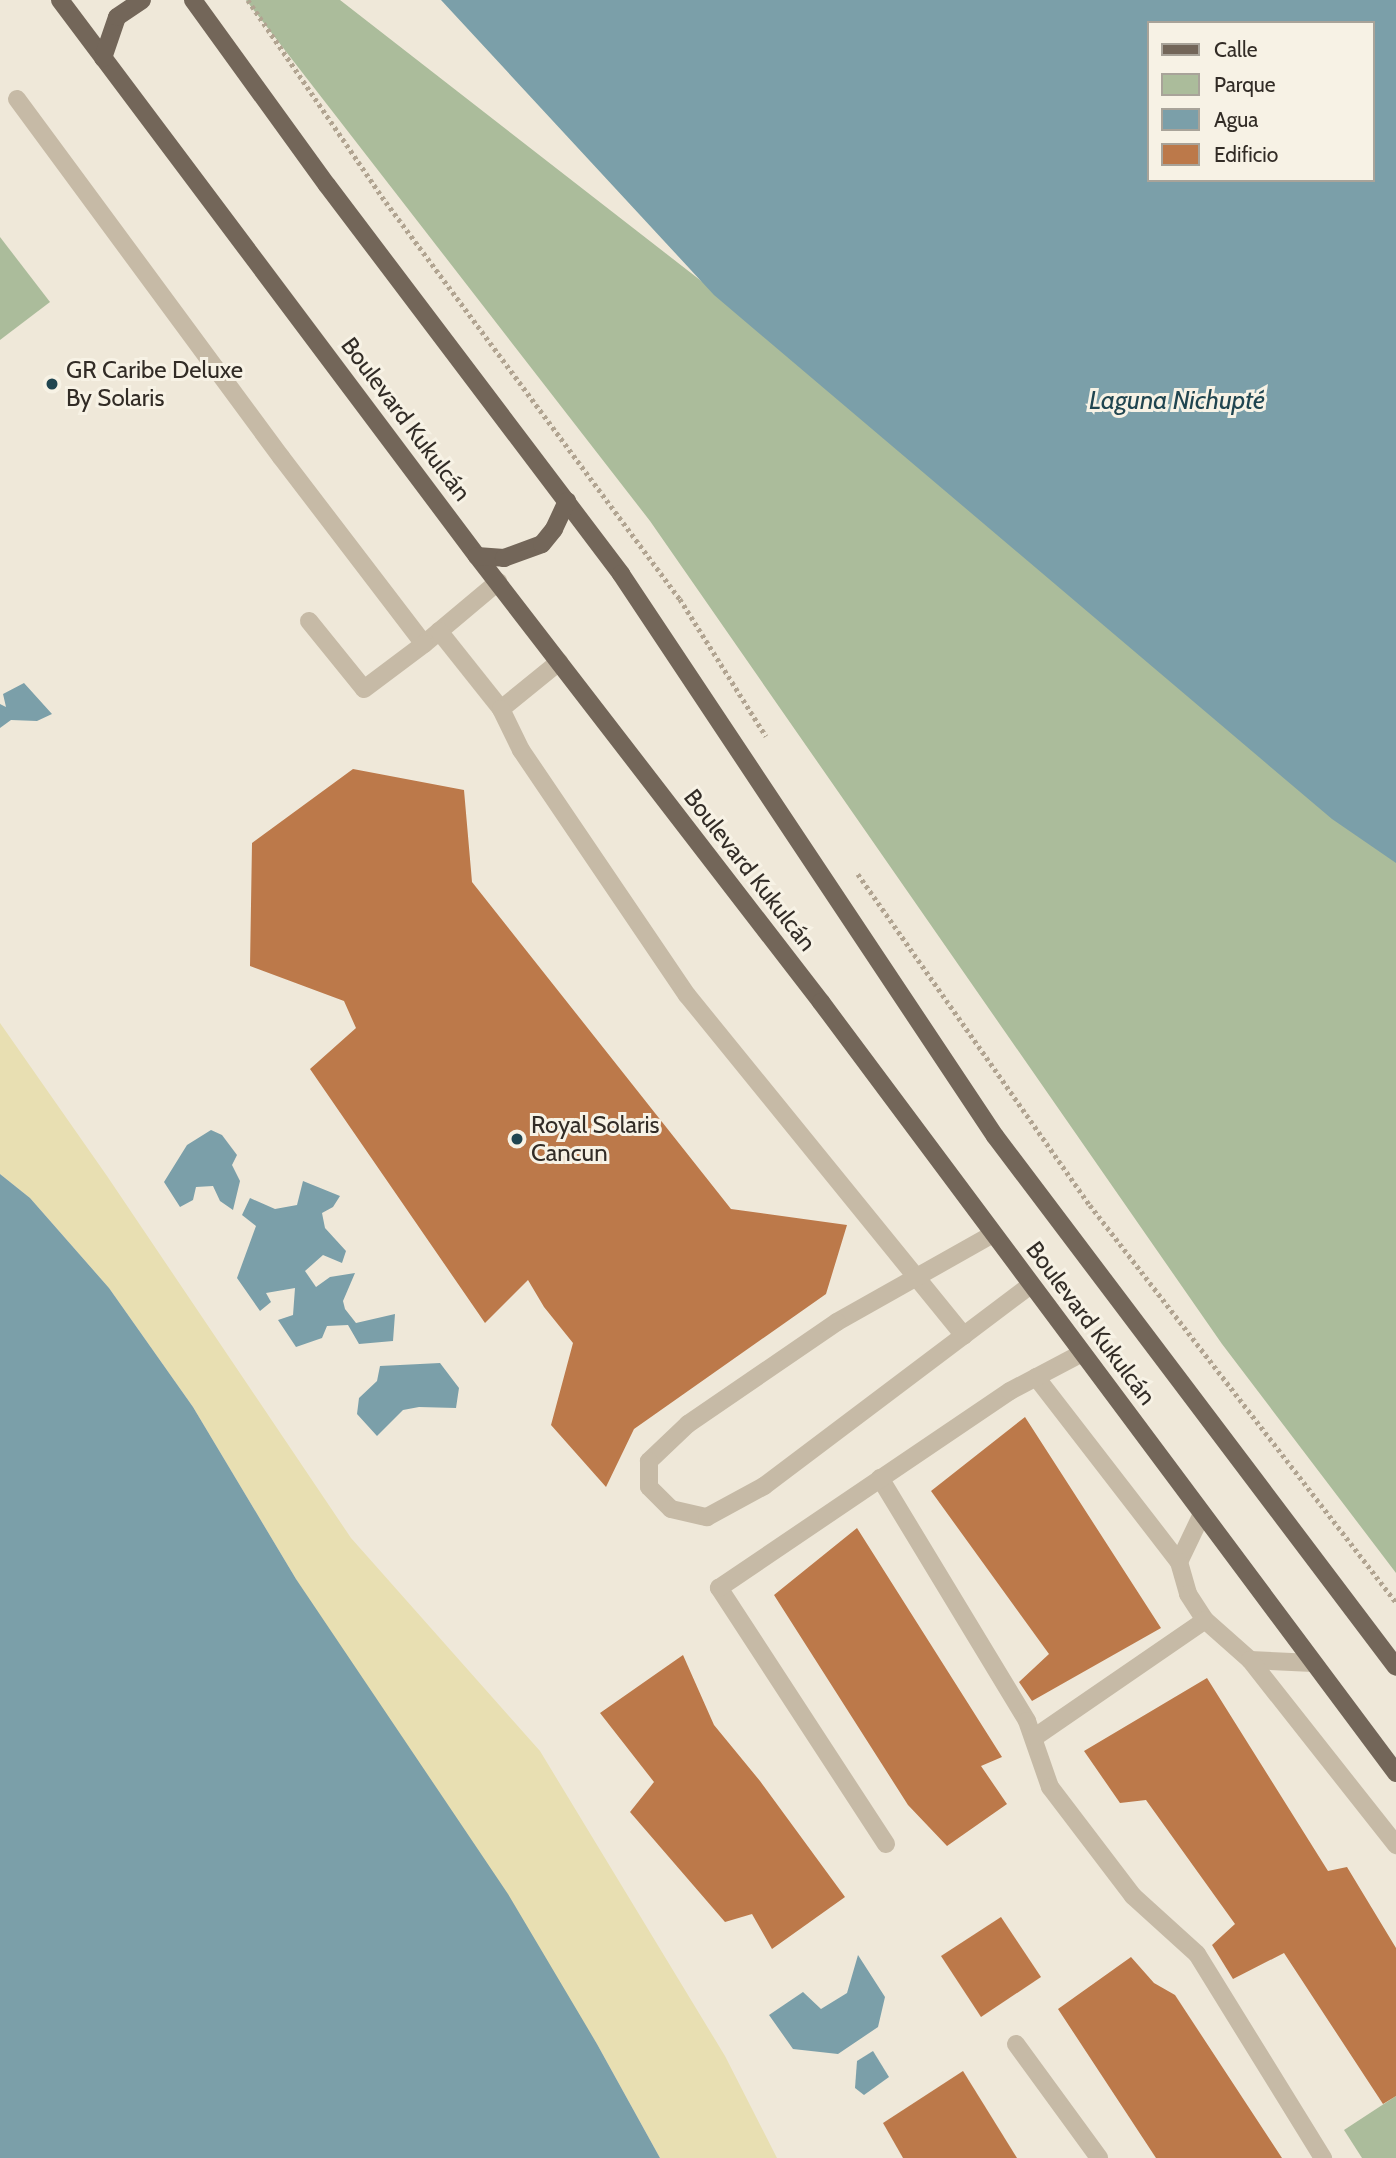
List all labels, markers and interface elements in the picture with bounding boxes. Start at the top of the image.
legend [1148,21,1375,182]
text: Calle [1214,37,1258,62]
text: Parque [1214,72,1276,97]
text: Agua [1214,107,1258,132]
text: Edificio [1214,142,1278,167]
street label: Boulevard Kukulcán [335,332,477,506]
place label: GR Caribe Deluxe By Solaris [66,356,243,412]
marker: GR Caribe Deluxe By Solaris [44,376,60,392]
water label: Laguna Nichupté [1089,385,1265,417]
street label: Boulevard Kukulcán [678,783,822,957]
place label: Royal Solaris Cancun [531,1111,660,1167]
marker: Royal Solaris Cancun [509,1131,525,1147]
street label: Boulevard Kukulcán [1020,1236,1162,1410]

